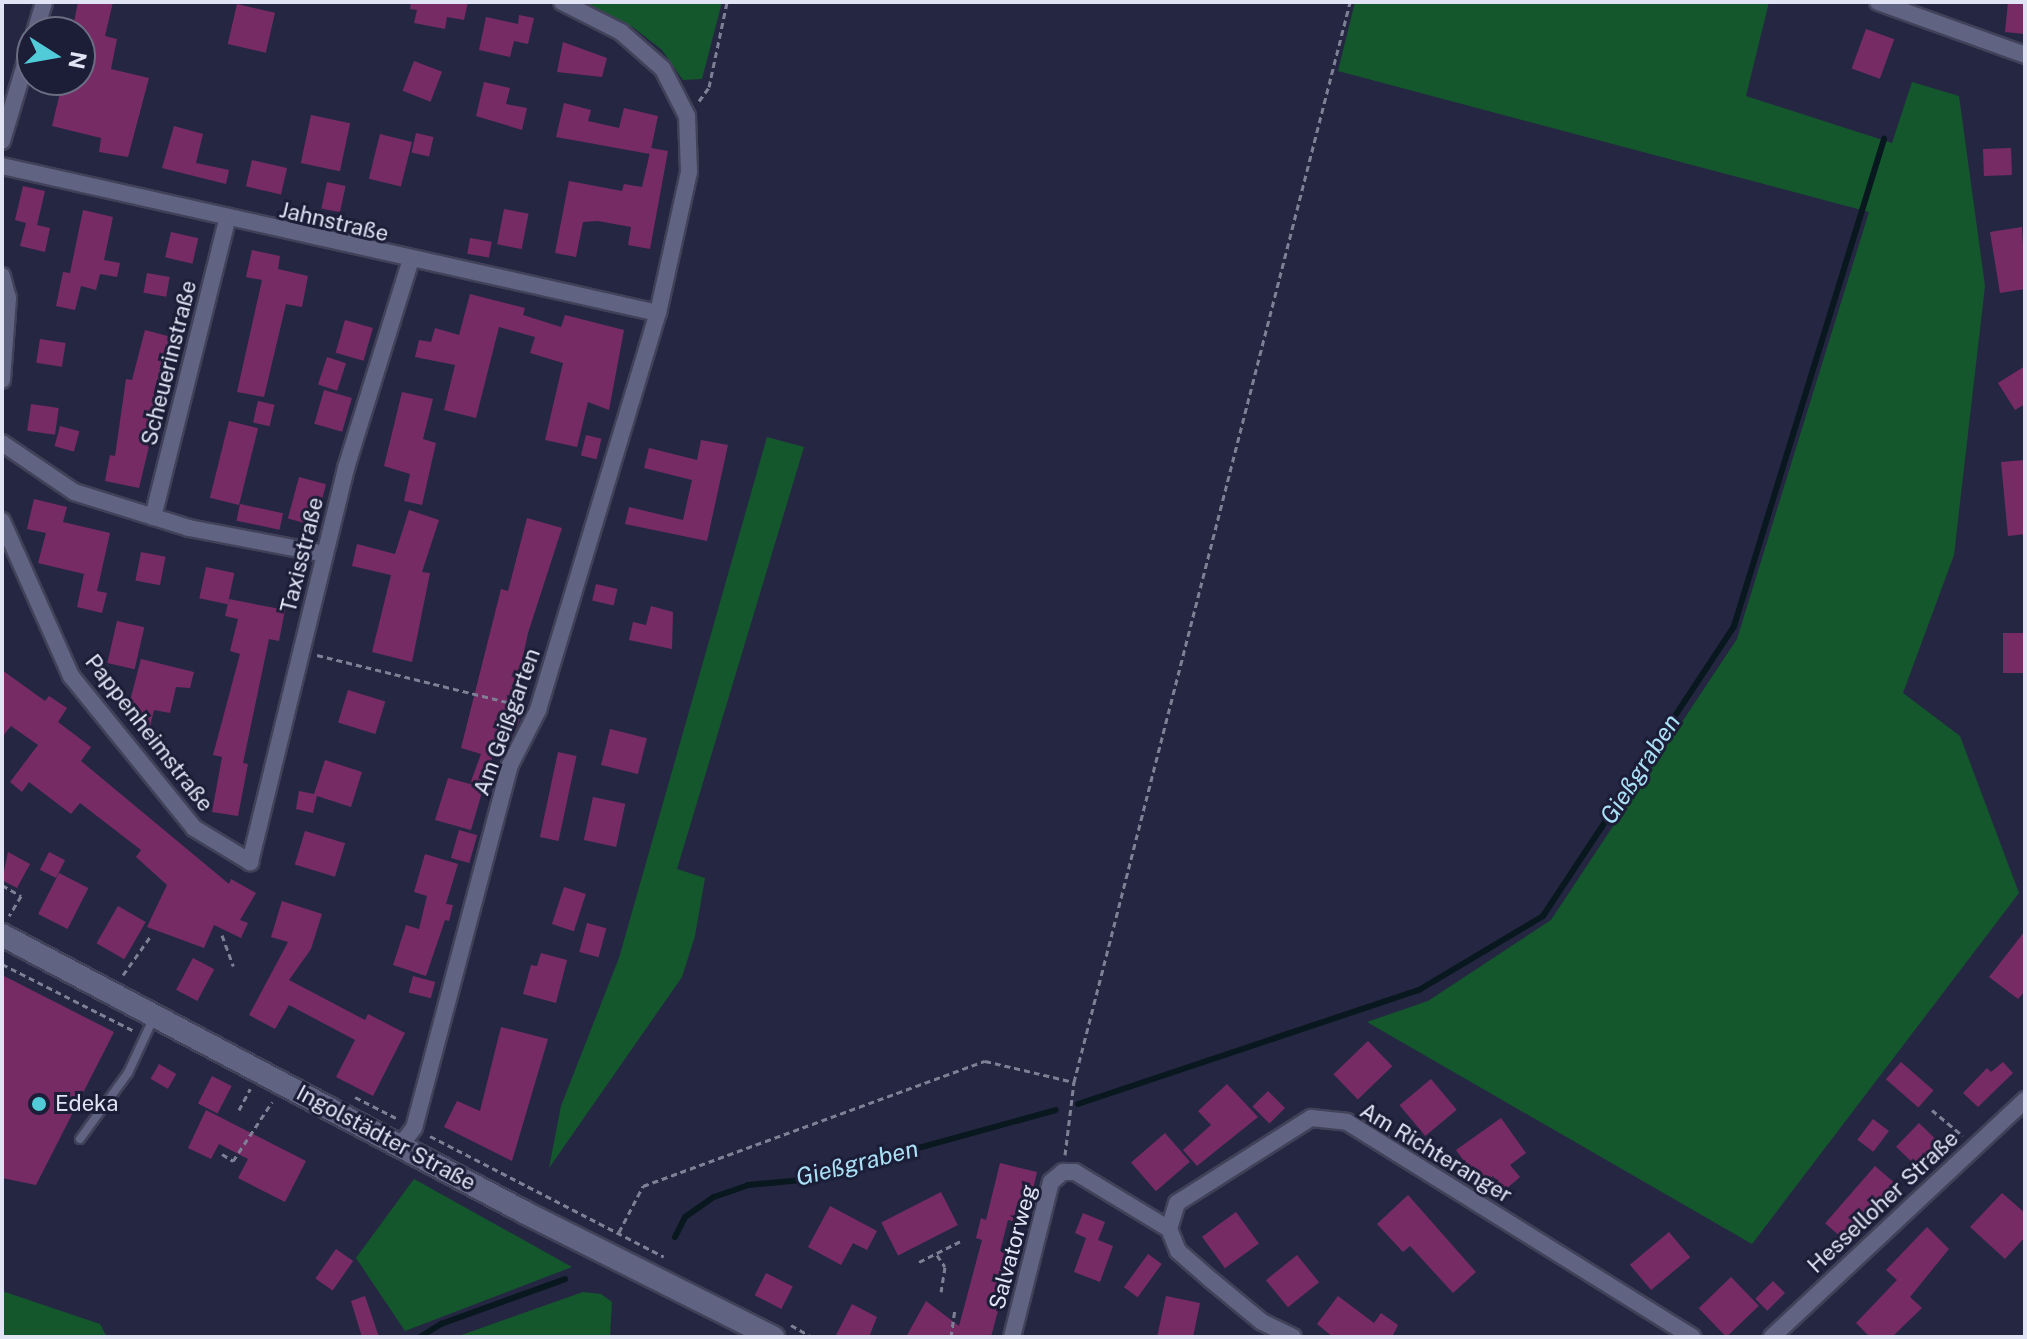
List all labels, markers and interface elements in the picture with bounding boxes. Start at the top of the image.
north arrow [16,16,96,96]
text: N [63,49,92,71]
street label: Jahnstraße [277,197,391,247]
street label: Scheuerinstraße [136,278,202,448]
street label: Taxisstraße [275,495,329,615]
street label: Am Geißgarten [468,645,546,799]
street label: Pappenheimstraße [79,649,219,817]
water label: Gießgraben [1594,709,1686,829]
street label: Ingolstädter Straße [292,1080,480,1196]
place label: Edeka [55,1091,118,1117]
marker: Edeka [30,1095,48,1113]
street label: Am Richteranger [1355,1097,1517,1209]
street label: Hesselloher Straße [1802,1125,1964,1279]
water label: Gießgraben [793,1134,921,1192]
street label: Salvatorweg [984,1182,1042,1312]

